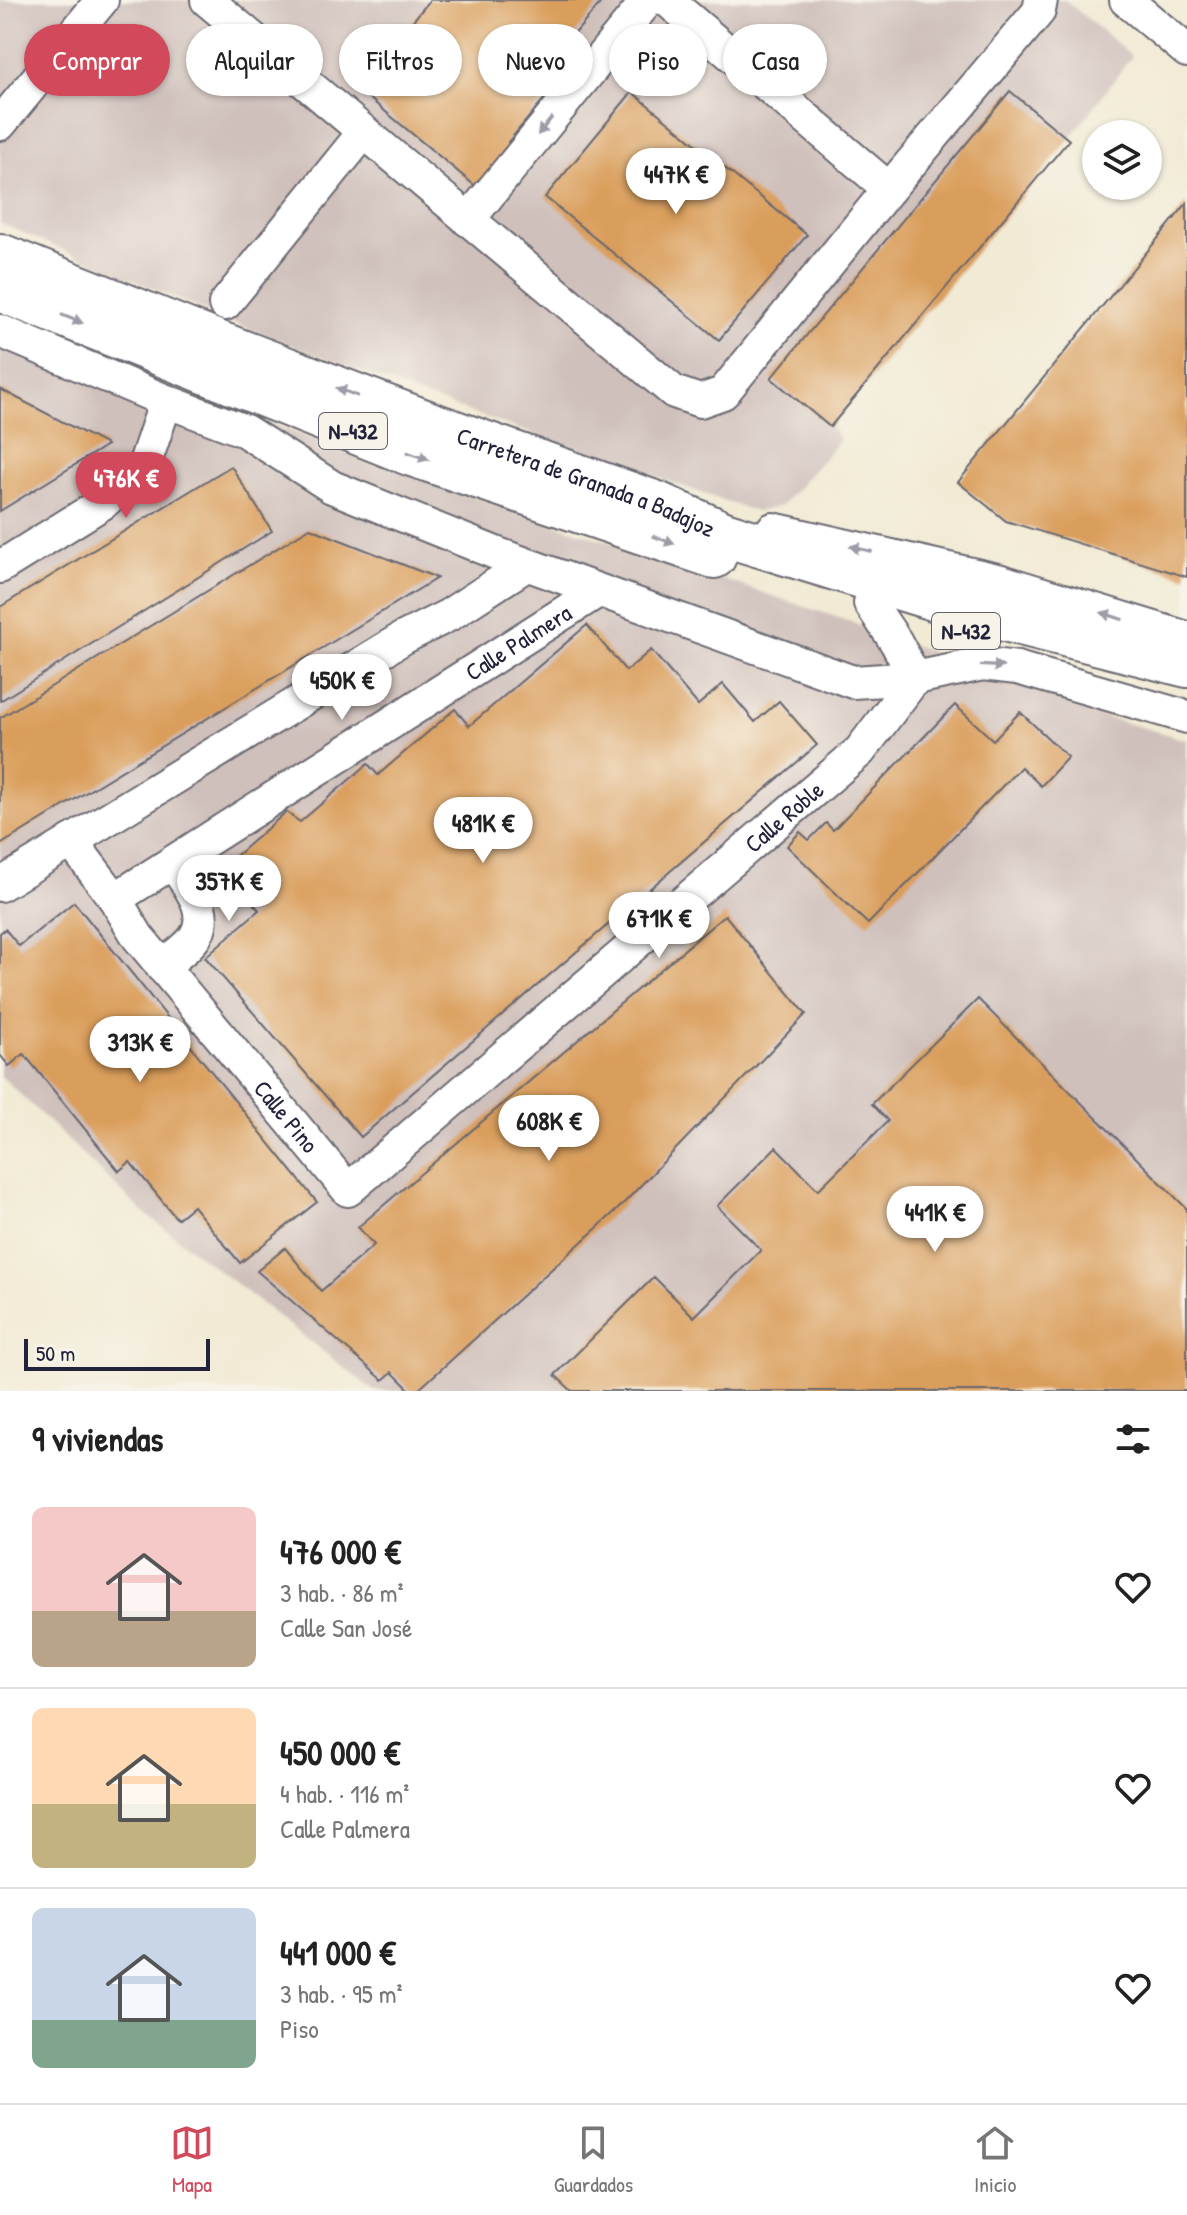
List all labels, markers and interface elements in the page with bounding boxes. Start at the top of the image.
chip: Comprar [24,24,170,96]
chip: Alquilar [186,24,323,96]
chip: Filtros [339,24,462,96]
chip: Nuevo [478,24,593,96]
chip: Piso [609,24,707,96]
chip: Casa [723,24,827,96]
one-way arrow [538,116,554,136]
map controls [1082,120,1162,200]
button: layers [1082,120,1162,200]
pin: 447K € [611,148,741,216]
text: 447K € [644,156,708,191]
one-way arrow [60,313,84,326]
one-way arrow [335,385,359,398]
road number: N-432 [319,413,387,449]
street label: Carretera de Granada a Badajoz [453,419,720,544]
one-way arrow [406,451,430,463]
pin: 476K € [61,452,191,520]
text: 476K € [93,460,159,495]
one-way arrow [652,534,676,546]
one-way arrow [849,542,874,555]
street label: Calle Palmera [459,596,577,688]
one-way arrow [1100,609,1124,621]
road number: N-432 [932,613,1000,649]
pin: 450K € [277,654,407,722]
one-way arrow [979,660,1004,673]
text: 450K € [310,662,374,697]
street label: Calle Roble [737,773,830,859]
pin: 481K € [418,797,548,865]
text: 481K € [452,805,514,840]
pin: 357K € [164,855,294,923]
text: 357K € [195,863,263,898]
pin: 671K € [594,892,724,960]
text: 671K € [627,900,691,935]
pin: 313K € [75,1016,205,1084]
text: 313K € [108,1024,172,1059]
street label: Calle Pino [247,1073,326,1159]
pin: 608K € [484,1095,614,1163]
text: 608K € [516,1103,582,1138]
pin: 441K € [870,1186,1000,1254]
text: 441K € [904,1194,966,1229]
scale bar [24,1335,210,1371]
text: 50 m [36,1338,75,1368]
text: 9 viviendas [32,1416,163,1462]
icon: filters [1111,1417,1155,1461]
text: 476 000 € [280,1529,401,1575]
icon: home [96,1539,192,1635]
icon: heart [1111,1565,1155,1609]
text: 3 hab. · 86 m² [280,1575,403,1610]
text: Calle San José [280,1610,412,1645]
text: 450 000 € [280,1730,400,1776]
icon: home [96,1740,192,1836]
icon: heart [1111,1766,1155,1810]
text: 4 hab. · 116 m² [280,1776,409,1811]
text: Calle Palmera [280,1811,410,1846]
text: 441 000 € [280,1930,396,1976]
icon: home [96,1940,192,2036]
icon: heart [1111,1966,1155,2010]
text: 3 hab. · 95 m² [280,1976,402,2011]
text: Piso [280,2011,319,2046]
tab: Mapa [170,2121,214,2199]
tab: Guardados [554,2121,633,2199]
tab: Inicio [973,2121,1017,2199]

